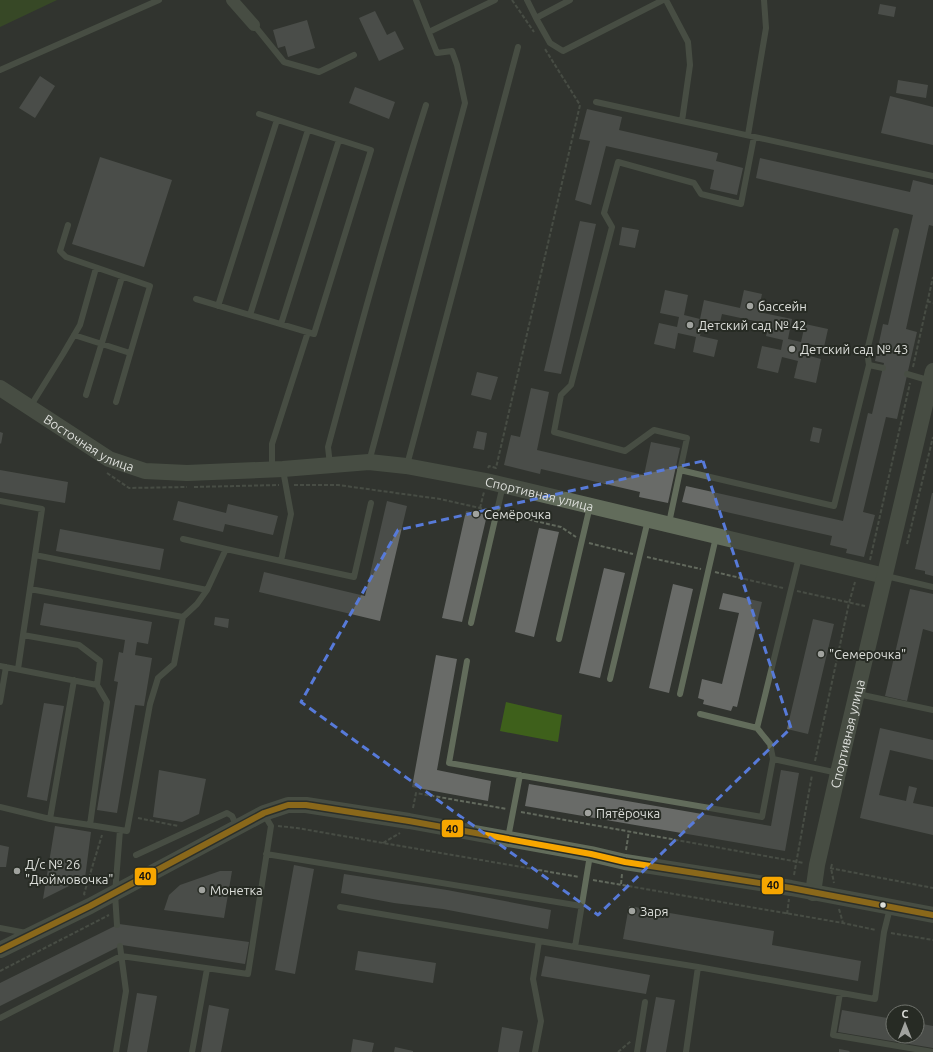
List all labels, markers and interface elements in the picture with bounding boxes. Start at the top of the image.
place label: бассейн [758,299,807,313]
marker: бассейн [745,301,755,311]
place label: Детский сад № 42 [698,318,806,332]
marker: Детский сад № 42 [685,320,695,330]
place label: Детский сад № 43 [800,342,908,356]
marker: Детский сад № 43 [787,344,797,354]
street label: Восточная улица [41,412,136,474]
street label: Спортивная улица [484,474,595,513]
place label: Семёрочка [484,507,551,521]
marker: Семёрочка [471,509,481,519]
place label: "Семерочка" [829,647,906,661]
marker: "Семерочка" [816,649,826,659]
street label: Спортивная улица [828,678,867,789]
place label: Пятёрочка [596,806,660,820]
marker: Пятёрочка [583,808,593,818]
line badge: 40 [441,819,464,838]
text: 40 [446,823,458,835]
place label: Д/с № 26 "Дюймовочка" [25,857,114,886]
marker: Д/с № 26 "Дюймовочка" [12,866,22,876]
line badge: 40 [134,867,157,886]
text: 40 [139,870,151,882]
line badge: 40 [761,876,784,895]
text: 40 [767,879,779,891]
place label: Монетка [210,883,263,897]
marker: Монетка [197,885,207,895]
unlabelled marker [878,900,888,910]
place label: Заря [640,904,669,918]
marker: Заря [627,906,637,916]
north arrow [885,1004,925,1044]
text: С [901,1008,909,1020]

